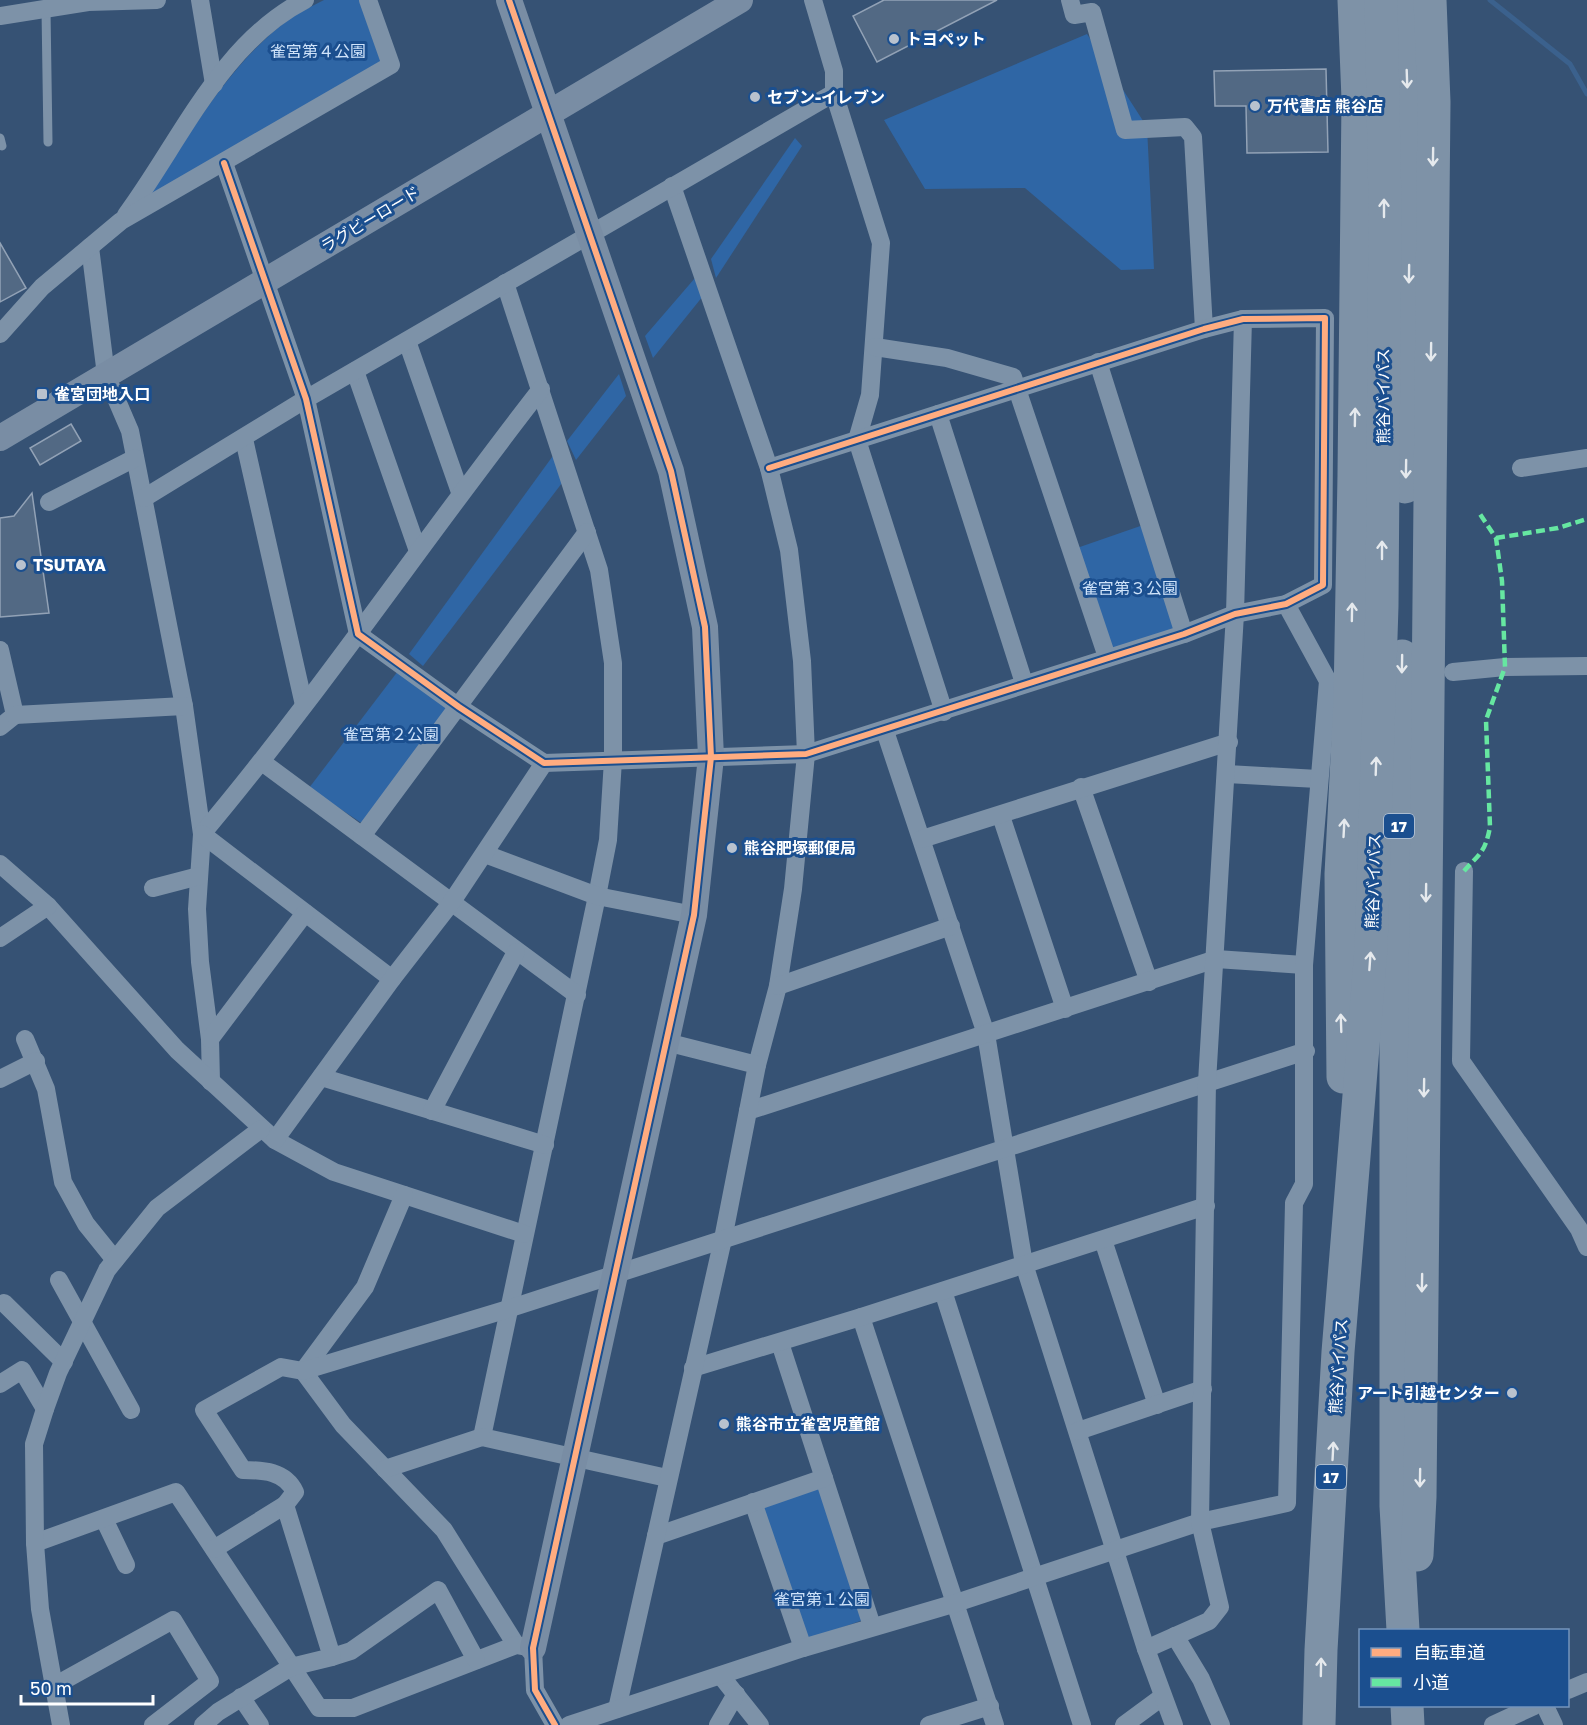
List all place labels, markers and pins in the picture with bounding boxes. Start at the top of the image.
place label: トヨペット [906,29,986,49]
marker: トヨペット [887,32,901,46]
place label: セブン-イレブン [767,87,885,107]
marker: セブン-イレブン [748,90,762,104]
place label: 万代書店 熊谷店 [1267,96,1383,116]
marker: 万代書店 熊谷店 [1248,99,1262,113]
place label: 雀宮団地入口 [54,384,150,404]
marker: 雀宮団地入口 [35,387,49,401]
place label: TSUTAYA [33,555,107,575]
marker: TSUTAYA [14,558,28,572]
place label: 熊谷肥塚郵便局 [744,838,856,858]
marker: 熊谷肥塚郵便局 [725,841,739,855]
place label: アート引越センター [1357,1383,1500,1403]
marker: アート引越センター [1505,1386,1519,1400]
place label: 熊谷市立雀宮児童館 [736,1414,880,1434]
marker: 熊谷市立雀宮児童館 [717,1417,731,1431]

